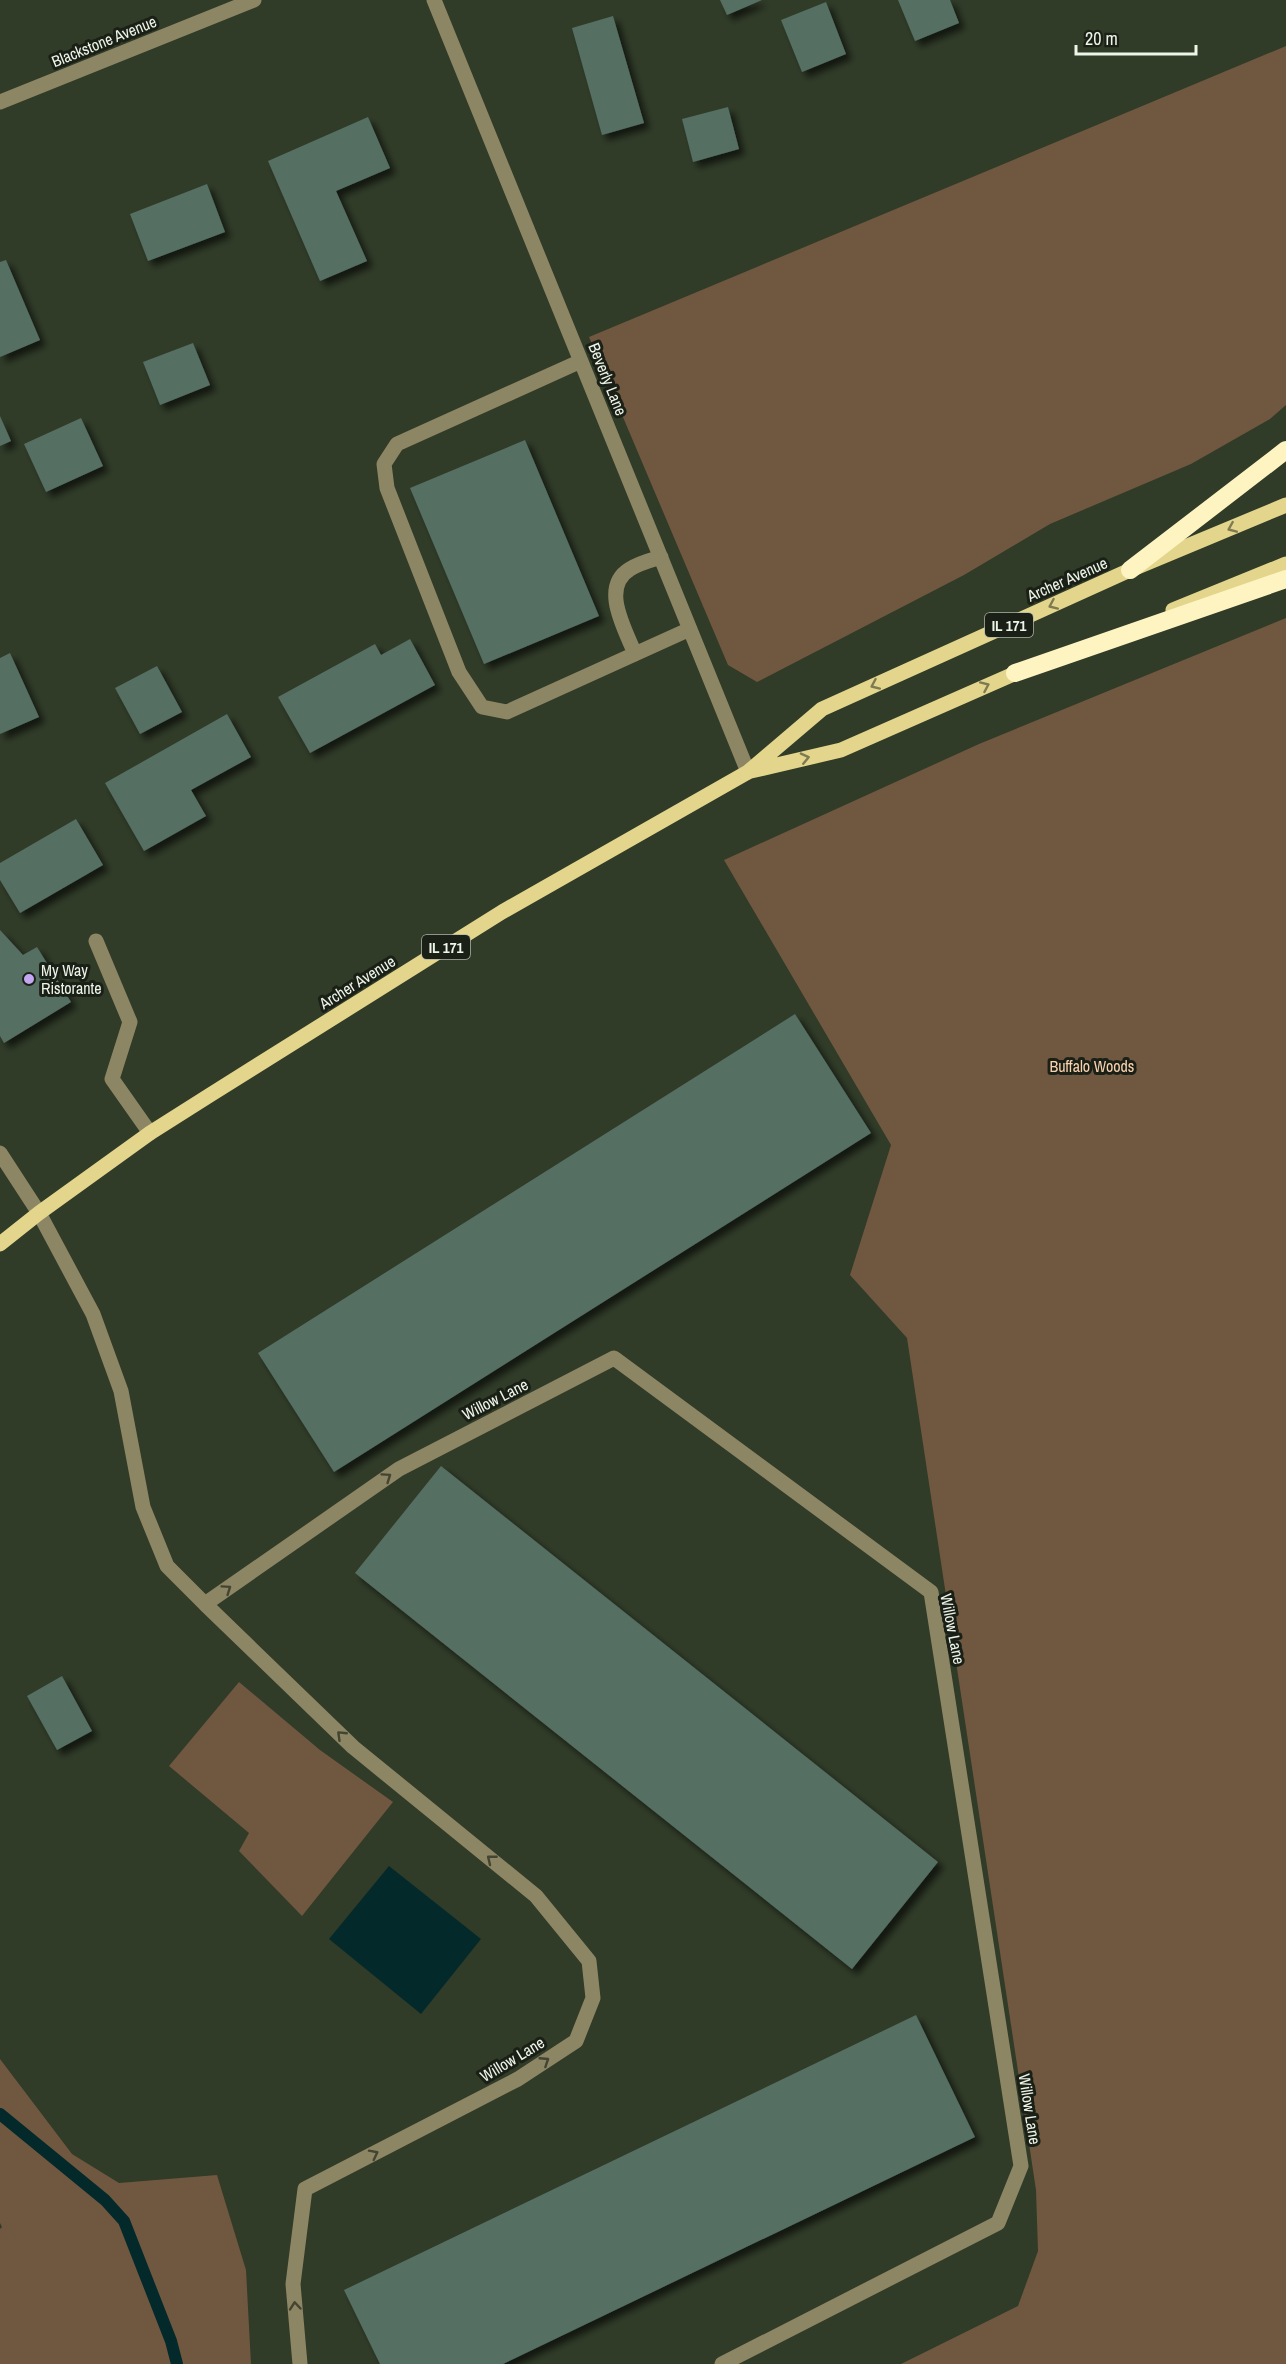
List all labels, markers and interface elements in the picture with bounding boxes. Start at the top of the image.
street label: Blackstone Avenue [48,10,160,72]
scale bar [1076,18,1196,56]
text: 20 m [1085,26,1118,51]
street label: Beverly Lane [583,339,633,419]
one-way arrow [1227,521,1238,533]
street label: Archer Avenue [1022,551,1111,607]
one-way arrow [1048,598,1059,610]
road number: IL 171 [985,613,1033,637]
one-way arrow [871,678,882,690]
one-way arrow [979,681,990,693]
one-way arrow [799,753,809,766]
road number: IL 171 [422,935,470,959]
street label: Archer Avenue [314,950,399,1015]
place label: My Way Ristorante [41,959,102,999]
marker: My Way Ristorante [22,972,36,986]
park label: Buffalo Woods [1050,1055,1134,1077]
street label: Willow Lane [458,1373,532,1425]
one-way arrow [380,1473,391,1484]
one-way arrow [220,1585,231,1596]
street label: Willow Lane [935,1592,971,1666]
one-way arrow [337,1731,347,1742]
one-way arrow [487,1856,498,1867]
street label: Willow Lane [476,2031,548,2087]
one-way arrow [539,2057,549,2069]
street label: Willow Lane [1014,2072,1046,2146]
one-way arrow [367,2149,378,2161]
one-way arrow [289,2301,302,2310]

